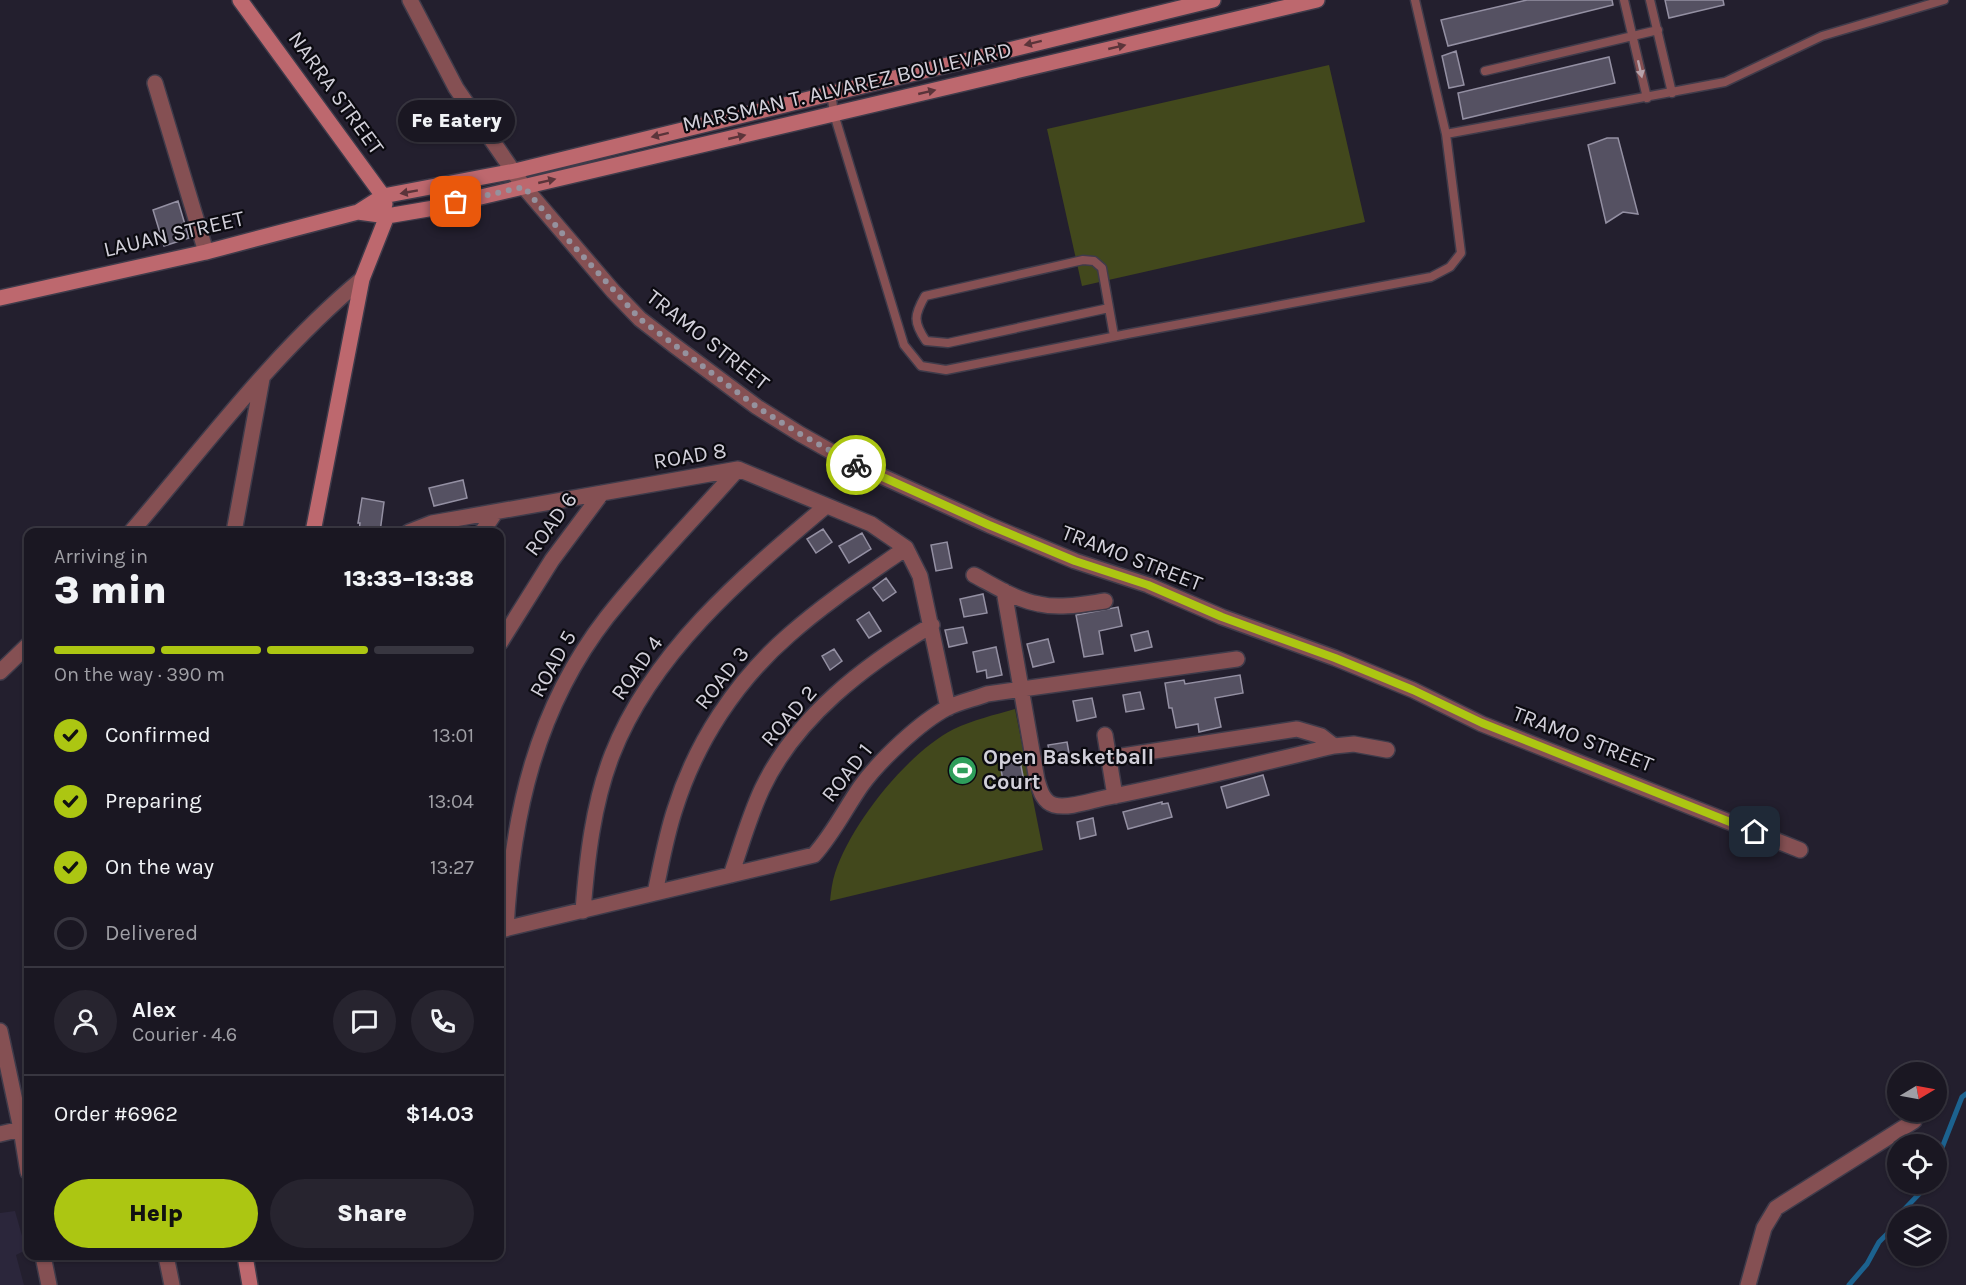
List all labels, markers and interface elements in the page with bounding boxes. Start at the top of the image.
street label: NARRA STREET [283,26,389,160]
street label: MARSMAN T. ALVAREZ BOULEVARD [680,36,1014,138]
one-way arrow [1024,39,1043,49]
one-way arrow [1107,42,1126,52]
one-way arrow [1636,60,1646,78]
one-way arrow [918,86,936,96]
callout: Fe Eatery [398,100,514,142]
text: Fe Eatery [411,109,502,132]
one-way arrow [651,130,670,140]
one-way arrow [728,131,746,141]
pin [430,176,481,227]
one-way arrow [538,176,557,185]
icon: bag [439,185,472,218]
one-way arrow [399,188,418,197]
street label: LAUAN STREET [101,205,247,263]
street label: TRAMO STREET [641,284,775,396]
courier [826,435,886,495]
street label: ROAD 8 [652,437,728,475]
icon: bike [840,449,873,482]
street label: ROAD 6 [519,487,583,561]
street label: TRAMO STREET [1058,519,1206,597]
text: Arriving in [54,545,148,568]
text: 13:33–13:38 [344,566,474,592]
text: 3 min [54,567,167,613]
street label: ROAD 5 [524,626,582,702]
street label: ROAD 4 [606,631,668,705]
street label: ROAD 3 [689,641,755,715]
text: On the way · 390 m [54,663,225,686]
street label: ROAD 2 [755,680,823,752]
street label: TRAMO STREET [1509,700,1657,778]
icon: check [54,719,87,752]
text: Confirmed [105,722,211,748]
text: 13:01 [432,724,474,747]
street label: ROAD 1 [816,738,878,808]
place label: Open Basketball Court [983,744,1154,795]
sports icon: Open Basketball Court [946,754,978,786]
icon: check [54,785,87,818]
text: Preparing [105,788,202,814]
text: 13:04 [428,790,474,813]
pin [1729,806,1780,857]
icon: home [1738,815,1771,848]
icon: check [54,851,87,884]
text: On the way [105,854,214,880]
text: 13:27 [430,856,474,879]
text: Delivered [105,920,198,946]
button: person [54,990,117,1053]
button: chat [333,990,396,1053]
button: phone [411,990,474,1053]
text: Alex [132,997,176,1023]
text: Courier · 4.6 [132,1023,237,1046]
north arrow [1887,1062,1947,1122]
map controls [1887,1062,1947,1266]
text: Order #6962 [54,1101,178,1127]
text: $14.03 [406,1101,474,1127]
button: locate [1887,1134,1947,1194]
button: Help [54,1179,258,1248]
button: Share [270,1179,474,1248]
button: layers [1887,1206,1947,1266]

